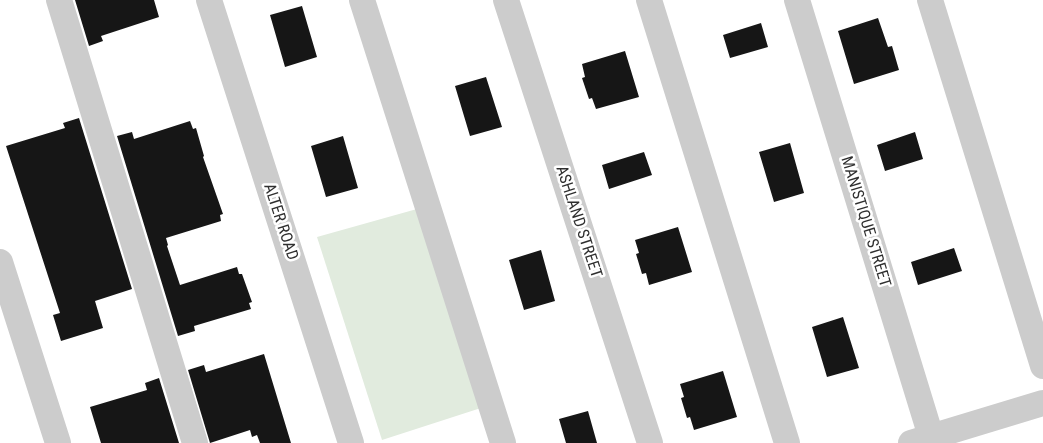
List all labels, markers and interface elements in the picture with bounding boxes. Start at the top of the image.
street label: MANISTIQUE STREET [836,154,894,290]
street label: ASHLAND STREET [551,164,605,280]
street label: ALTER ROAD [259,181,301,263]

